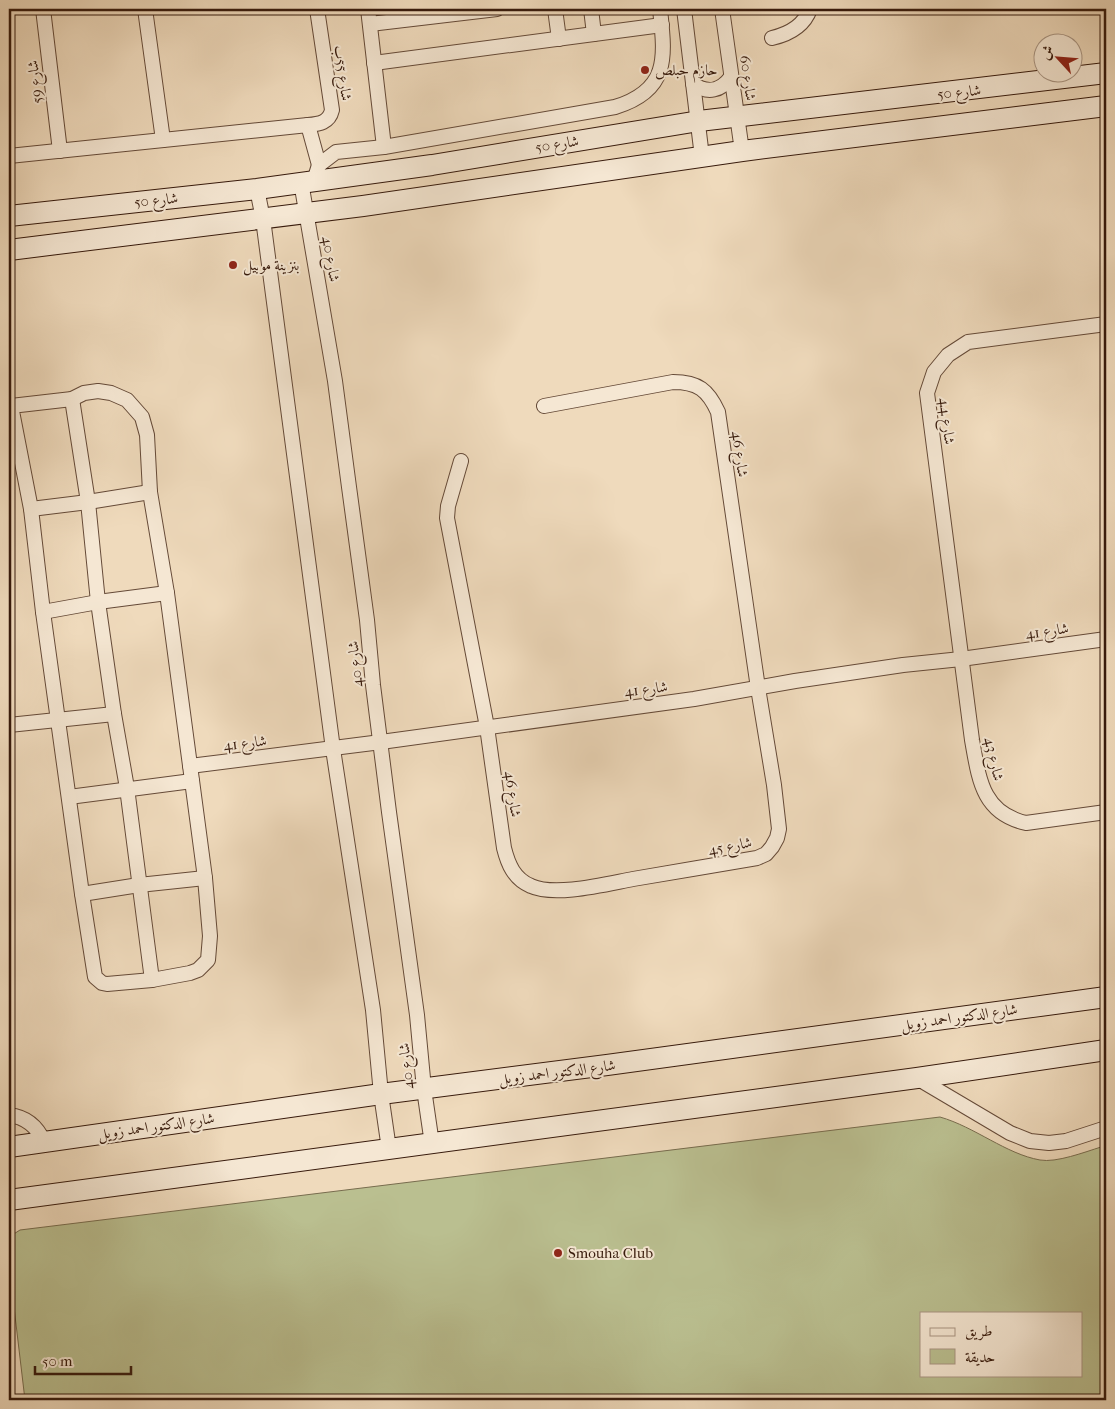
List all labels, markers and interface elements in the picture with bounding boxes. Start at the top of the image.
north arrow [1032,32,1082,82]
text: ش [1036,42,1057,62]
street label: شارع 55ب [326,44,356,103]
street label: شارع 60 [732,54,760,102]
street label: شارع 59 [23,59,51,105]
place label: حازم حبلص [655,61,718,83]
marker: حازم حبلص [639,64,651,76]
street label: شارع 50 [936,81,982,107]
street label: شارع 50 [534,132,581,160]
street label: شارع 50 [133,189,179,215]
street label: شارع 40 [314,235,344,284]
place label: بنزينة موبيل [243,256,299,276]
marker: بنزينة موبيل [227,259,239,271]
street label: شارع 44 [931,397,959,446]
street label: شارع 46 [724,430,752,479]
street label: شارع 41 [1024,619,1070,647]
street label: شارع 40 [344,640,370,688]
street label: شارع 41 [623,677,669,705]
street label: شارع 41 [222,731,268,759]
street label: شارع 43 [976,735,1008,783]
street label: شارع 46 [497,770,525,819]
street label: شارع 45 [707,833,754,863]
street label: شارع الدكتور احمد زويل [899,1000,1019,1038]
street label: شارع 40 [395,1042,421,1090]
street label: شارع الدكتور احمد زويل [497,1056,617,1092]
street label: شارع الدكتور احمد زويل [96,1109,216,1147]
place label: Smouha Club [568,1244,653,1262]
marker: Smouha Club [552,1247,564,1259]
legend [920,1312,1082,1376]
text: طريق [965,1322,992,1341]
scale bar [35,1344,131,1376]
text: حديقة [965,1348,995,1366]
text: 50 m [42,1352,73,1370]

